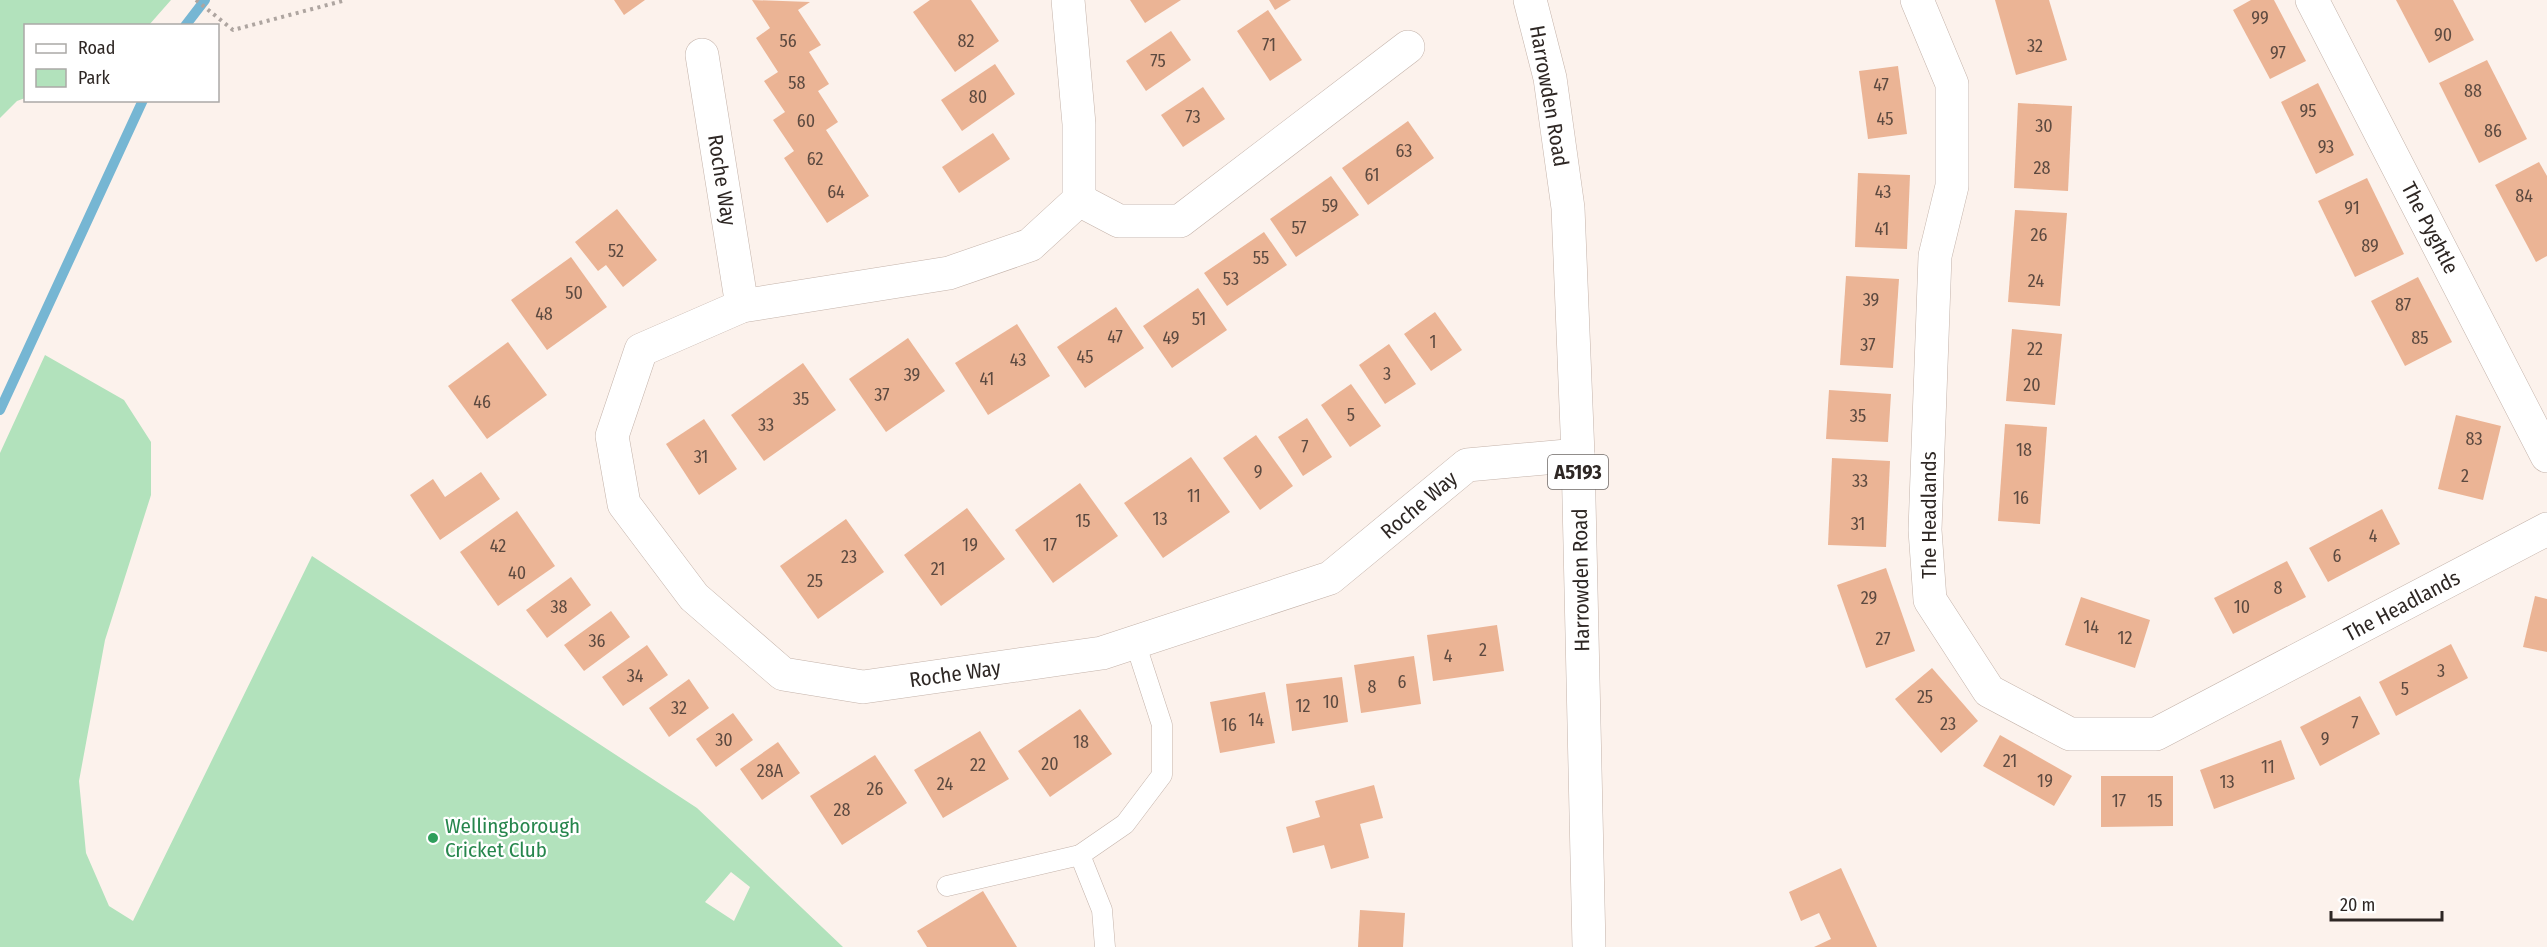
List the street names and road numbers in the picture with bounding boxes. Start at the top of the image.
street label: Harrowden Road [1524,23,1574,169]
street label: Roche Way [702,133,742,228]
street label: The Pyghtle [2396,178,2464,278]
street label: The Headlands [1916,451,1942,579]
road number: A5193 [1548,455,1608,489]
street label: Roche Way [1375,465,1463,545]
street label: Harrowden Road [1567,508,1595,652]
street label: The Headlands [2340,565,2464,647]
street label: Roche Way [908,655,1003,693]

